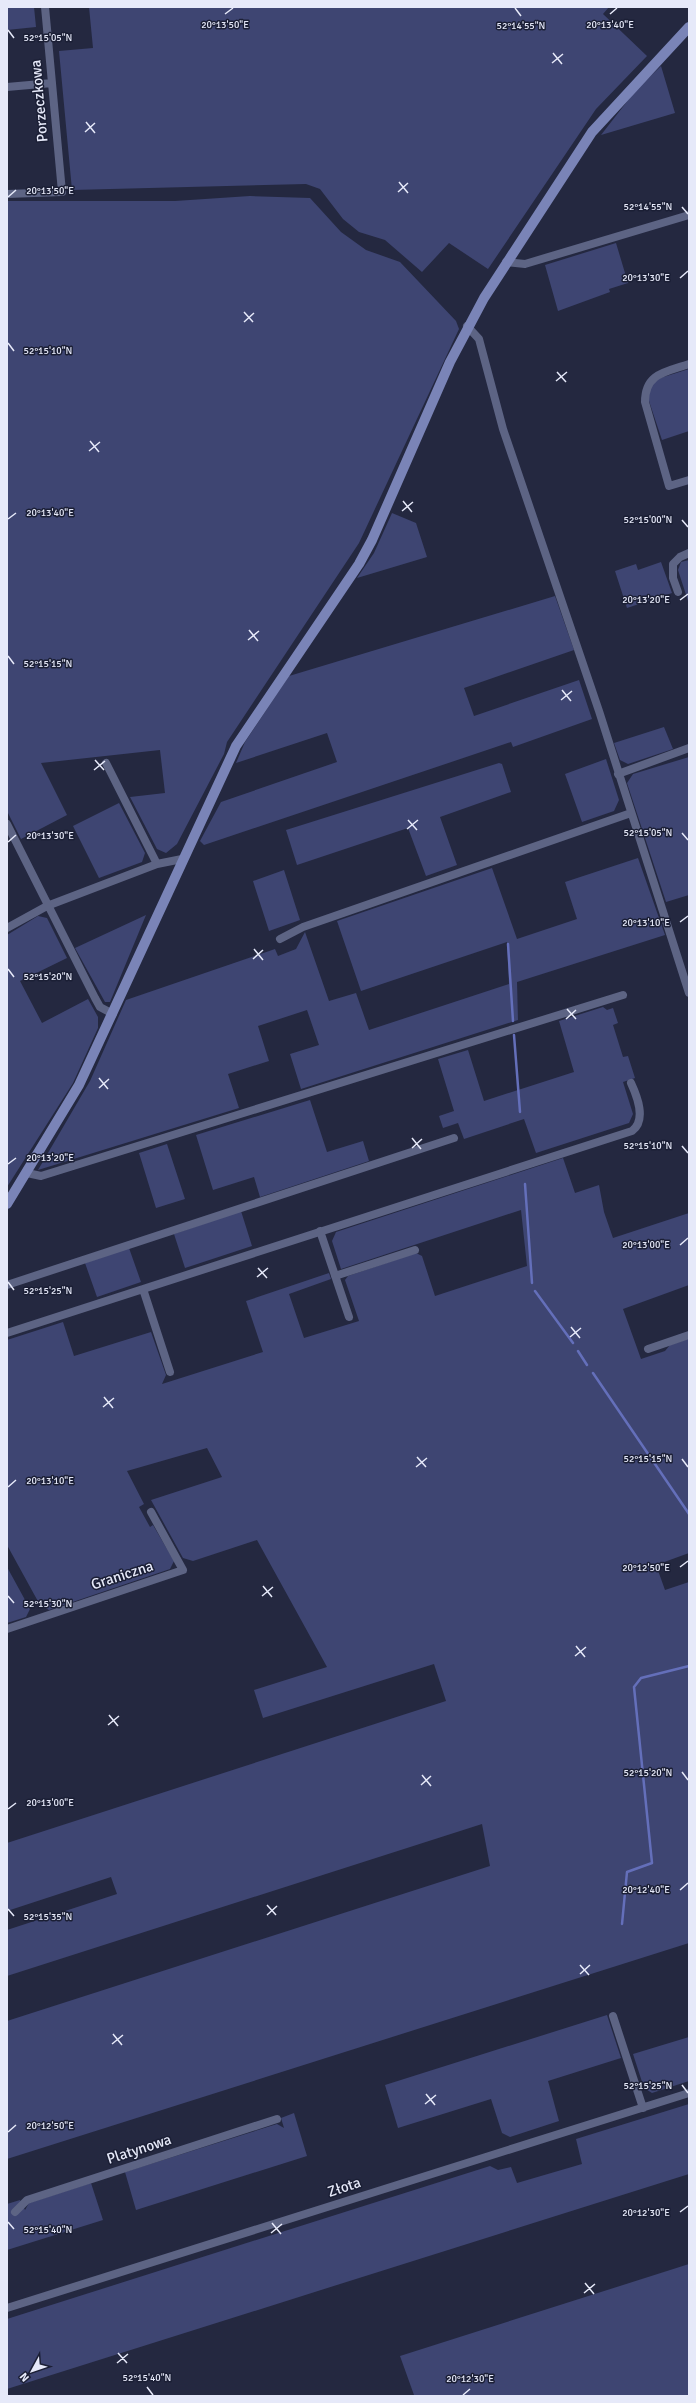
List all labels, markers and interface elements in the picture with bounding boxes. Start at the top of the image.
text: 20°13'50"E [201,19,249,31]
text: 20°13'40"E [586,19,634,31]
text: 52°14'55"N [497,20,545,32]
text: 52°15'05"N [24,32,72,44]
street label: Porzeczkowa [26,59,52,143]
text: 20°13'50"E [26,185,74,197]
text: 52°14'55"N [624,201,672,213]
text: 20°13'30"E [622,272,670,284]
text: 52°15'10"N [24,345,72,357]
text: 20°13'40"E [26,507,74,519]
text: 52°15'00"N [624,514,672,526]
text: 20°13'20"E [622,594,670,606]
text: 52°15'15"N [24,658,72,670]
text: 52°15'05"N [624,827,672,839]
text: 20°13'30"E [26,830,74,842]
text: 20°13'10"E [622,917,670,929]
text: 52°15'20"N [24,971,72,983]
text: 52°15'10"N [624,1140,672,1152]
text: 20°13'20"E [26,1152,74,1164]
text: 20°13'00"E [622,1239,670,1251]
text: 52°15'25"N [24,1285,72,1297]
text: 52°15'15"N [624,1453,672,1465]
text: 20°13'10"E [26,1475,74,1487]
street label: Graniczna [89,1556,155,1594]
text: 20°12'50"E [622,1562,670,1574]
text: 52°15'30"N [24,1598,72,1610]
text: 52°15'20"N [624,1767,672,1779]
text: 20°13'00"E [26,1797,74,1809]
text: 20°12'40"E [622,1884,670,1896]
text: 52°15'35"N [24,1911,72,1923]
text: 52°15'25"N [624,2080,672,2092]
text: 20°12'50"E [26,2120,74,2132]
street label: Platynowa [104,2130,174,2168]
street label: Złota [325,2173,363,2201]
text: 20°12'30"E [622,2207,670,2219]
text: 52°15'40"N [24,2224,72,2236]
north arrow [12,2351,52,2391]
text: N [17,2370,32,2384]
text: 52°15'40"N [123,2372,171,2384]
text: 20°12'30"E [446,2373,494,2385]

